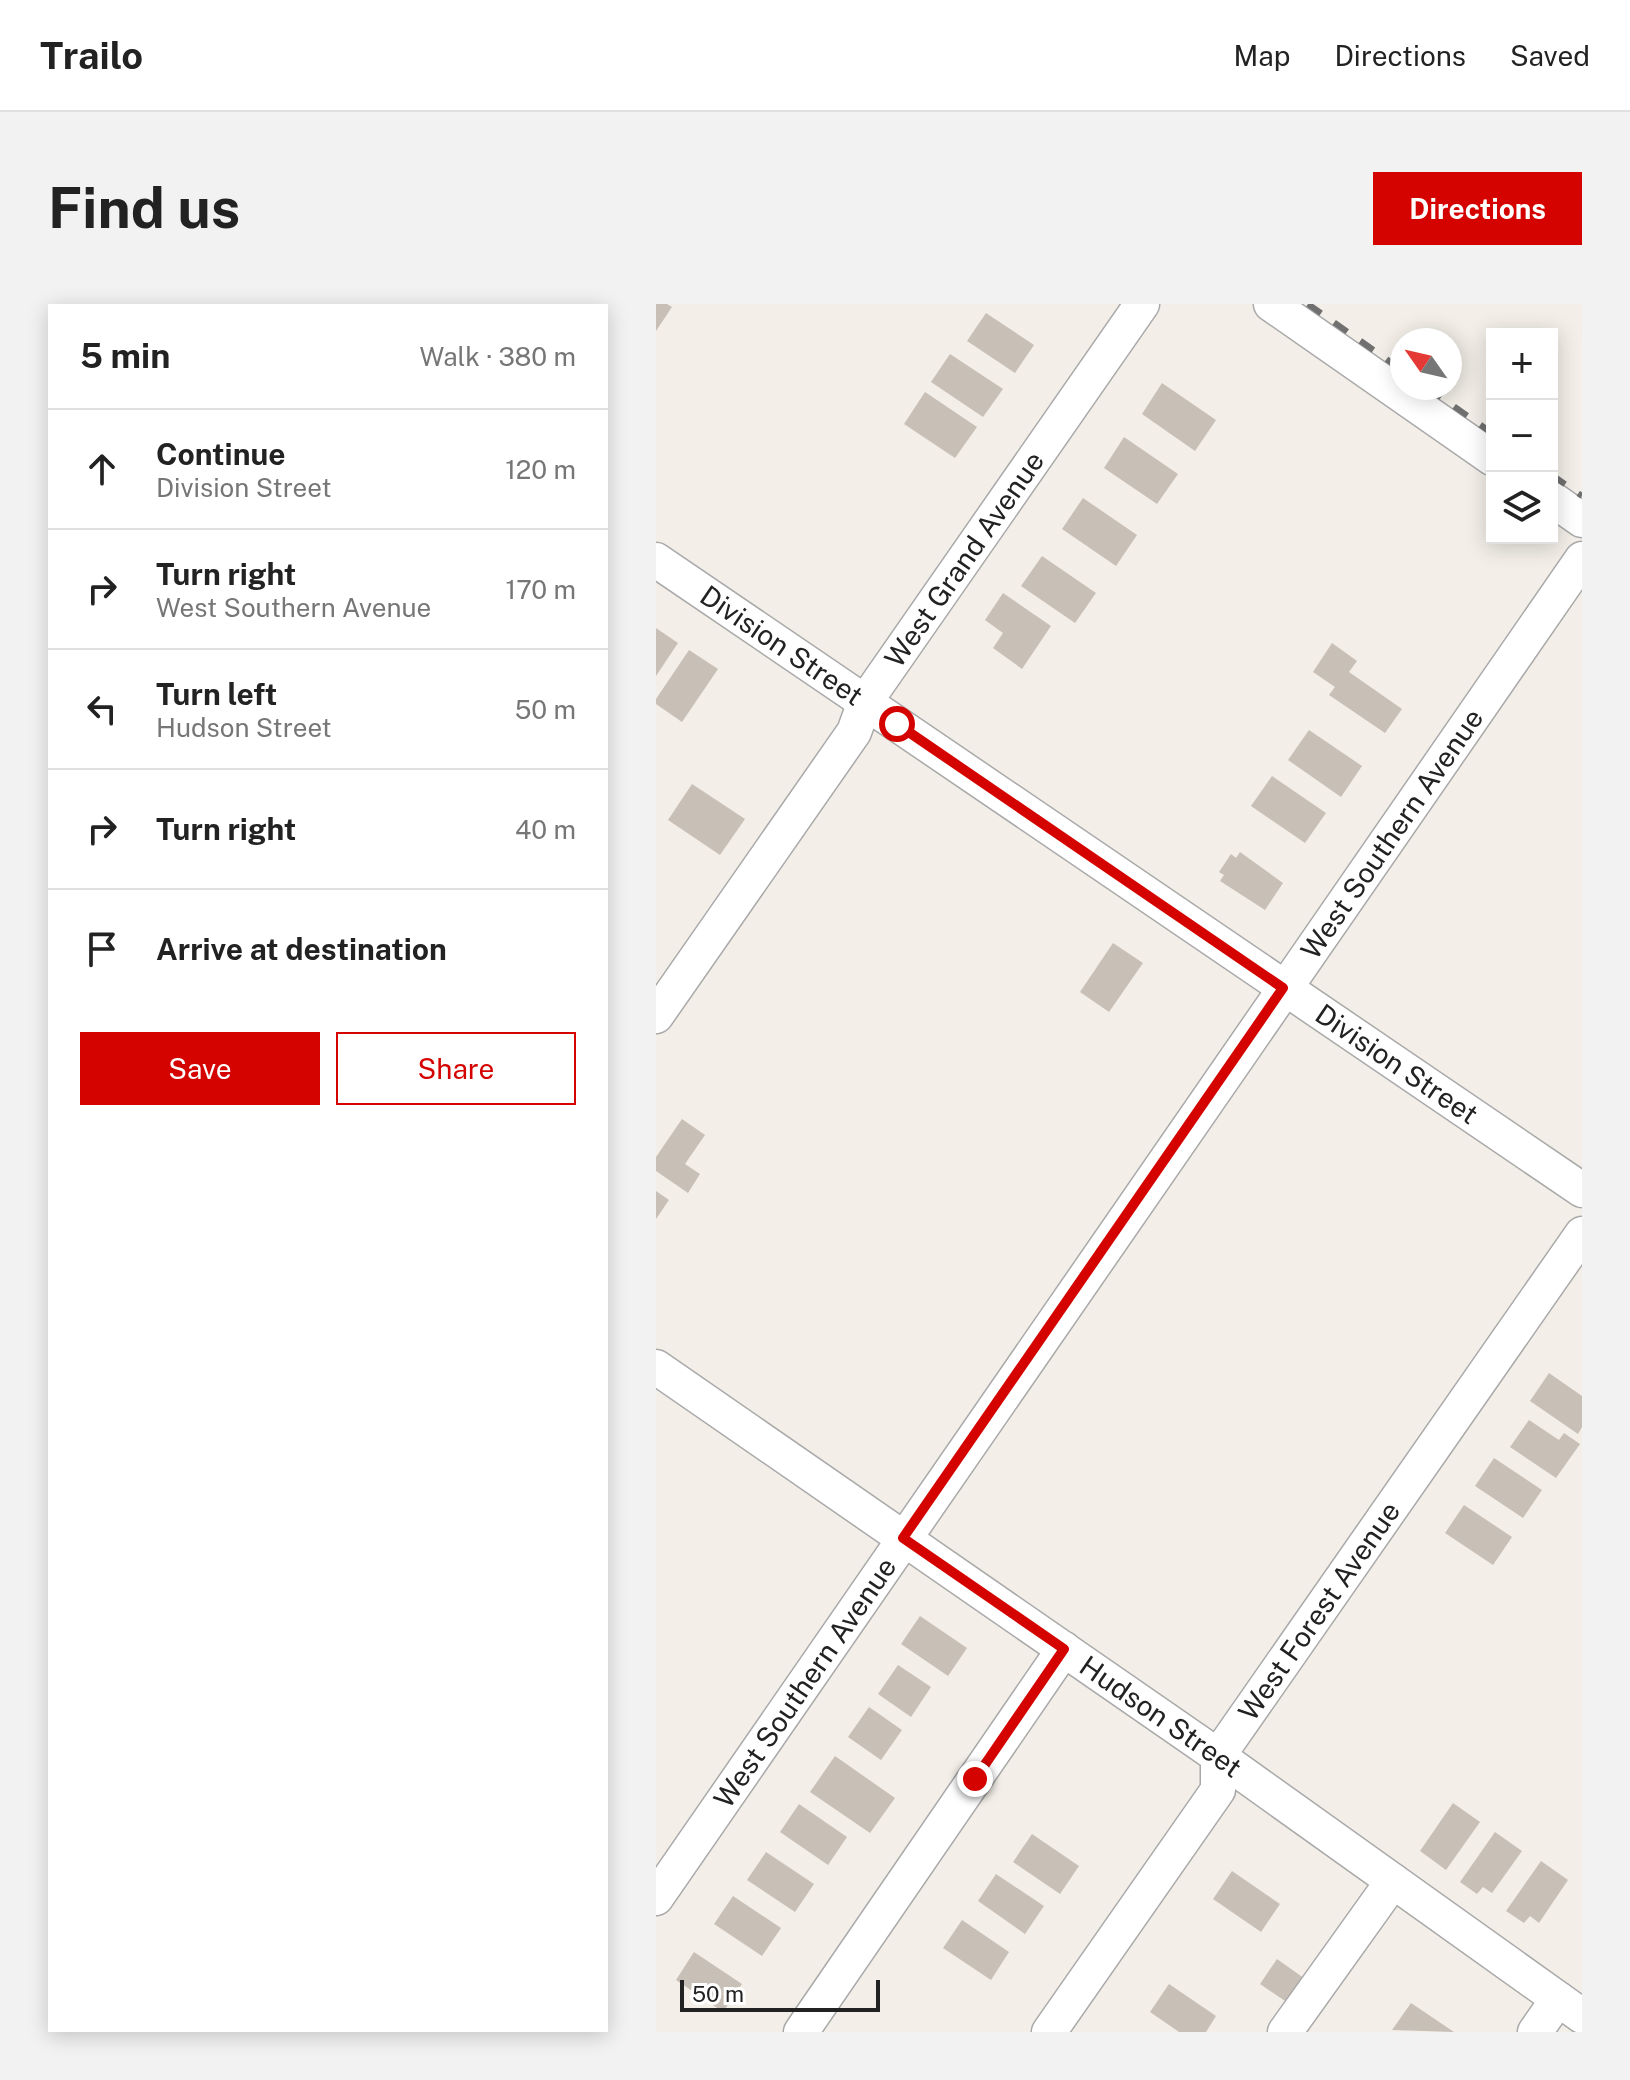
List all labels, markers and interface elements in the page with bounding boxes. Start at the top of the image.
text: Trailo [40,33,143,78]
text: Map [1234,39,1290,72]
text: Directions [1334,39,1466,72]
text: Saved [1510,39,1590,72]
button: Directions [1373,172,1582,245]
text: Find us [48,175,240,241]
north arrow [1390,328,1462,400]
map controls [1486,328,1558,544]
button: + [1486,328,1558,400]
text: 5 min [80,336,170,376]
text: Walk · 380 m [420,341,576,372]
button: − [1486,400,1558,472]
text: Continue [156,436,286,472]
street label: West Grand Avenue [877,445,1050,673]
icon: ahead [80,447,124,491]
text: 120 m [505,454,576,485]
text: Division Street [156,472,332,503]
button: layers [1486,472,1558,544]
text: Turn right [156,556,296,592]
icon: right [80,567,124,611]
text: 170 m [506,574,576,605]
street label: Division Street [694,578,869,712]
text: West Southern Avenue [156,592,431,623]
text: Turn left [156,676,277,712]
icon: left [80,687,124,731]
text: 50 m [515,694,576,725]
street label: West Southern Avenue [1294,702,1490,965]
route start [879,706,915,742]
text: Hudson Street [156,712,332,743]
icon: right [80,807,124,851]
text: Turn right [156,811,296,847]
text: 40 m [515,814,576,845]
icon: arrive [80,927,124,971]
text: Arrive at destination [156,931,447,967]
street label: Division Street [1310,997,1485,1130]
button: Save [80,1032,320,1105]
button: Share [336,1032,576,1105]
street label: West Forest Avenue [1231,1495,1406,1726]
street label: West Southern Avenue [707,1551,903,1814]
street label: Hudson Street [1074,1649,1248,1784]
route end [957,1761,993,1797]
scale bar [680,1976,880,2012]
text: 50 m [692,1981,744,2007]

